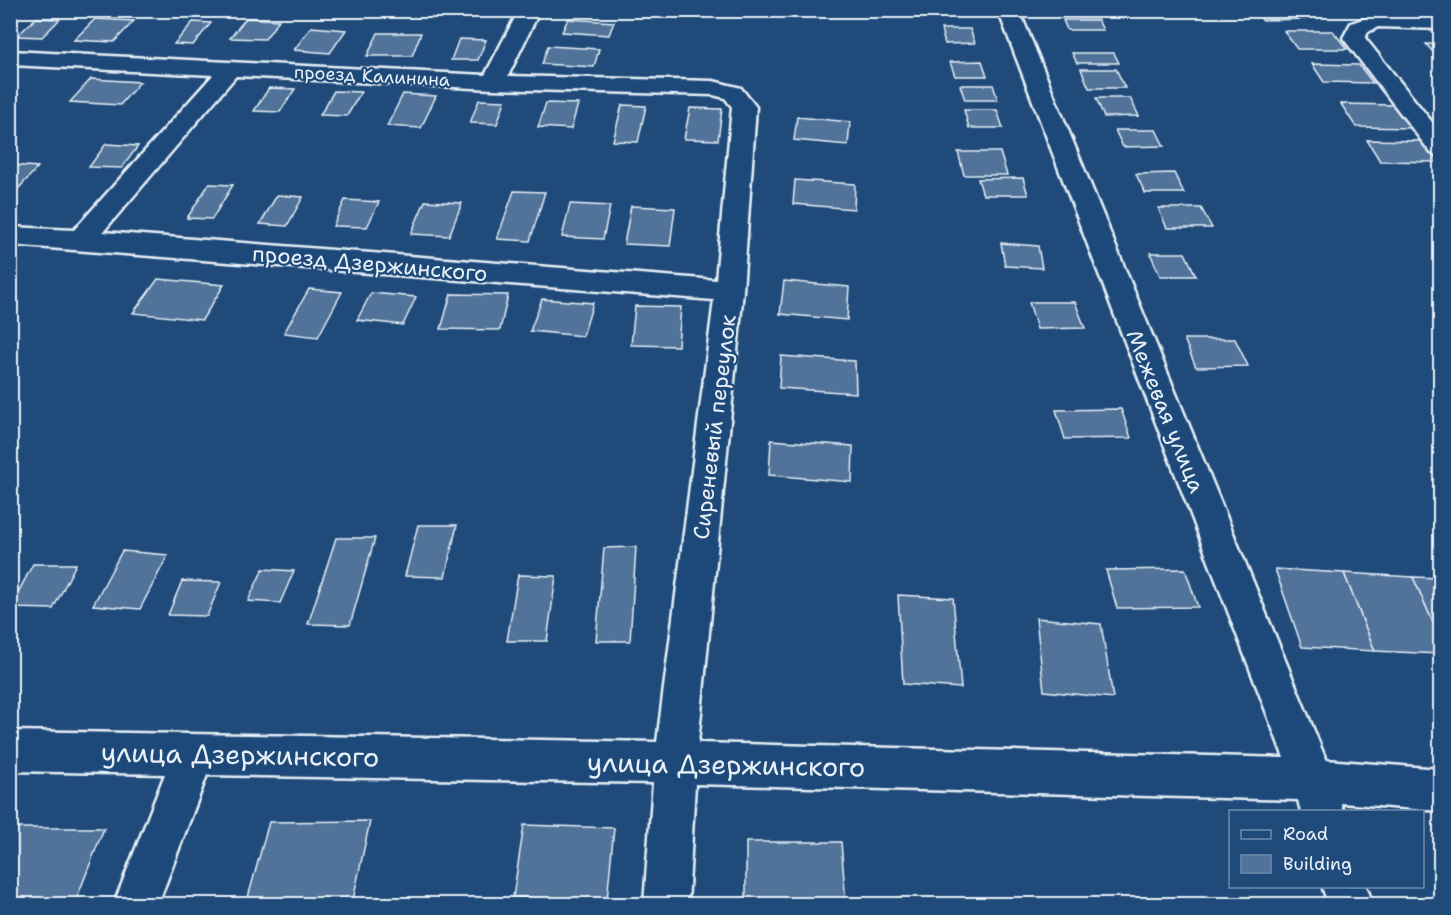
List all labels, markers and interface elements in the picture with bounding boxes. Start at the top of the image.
street label: проезд Калинина [293,60,451,92]
street label: проезд Дзержинского [251,239,489,288]
street label: Сиреневый переулок [686,313,743,541]
street label: Межевая улица [1120,325,1212,497]
street label: улица Дзержинского [100,734,380,775]
street label: улица Дзержинского [586,744,866,785]
legend [1229,810,1424,888]
text: Road [1283,822,1328,846]
text: Building [1283,852,1352,876]

